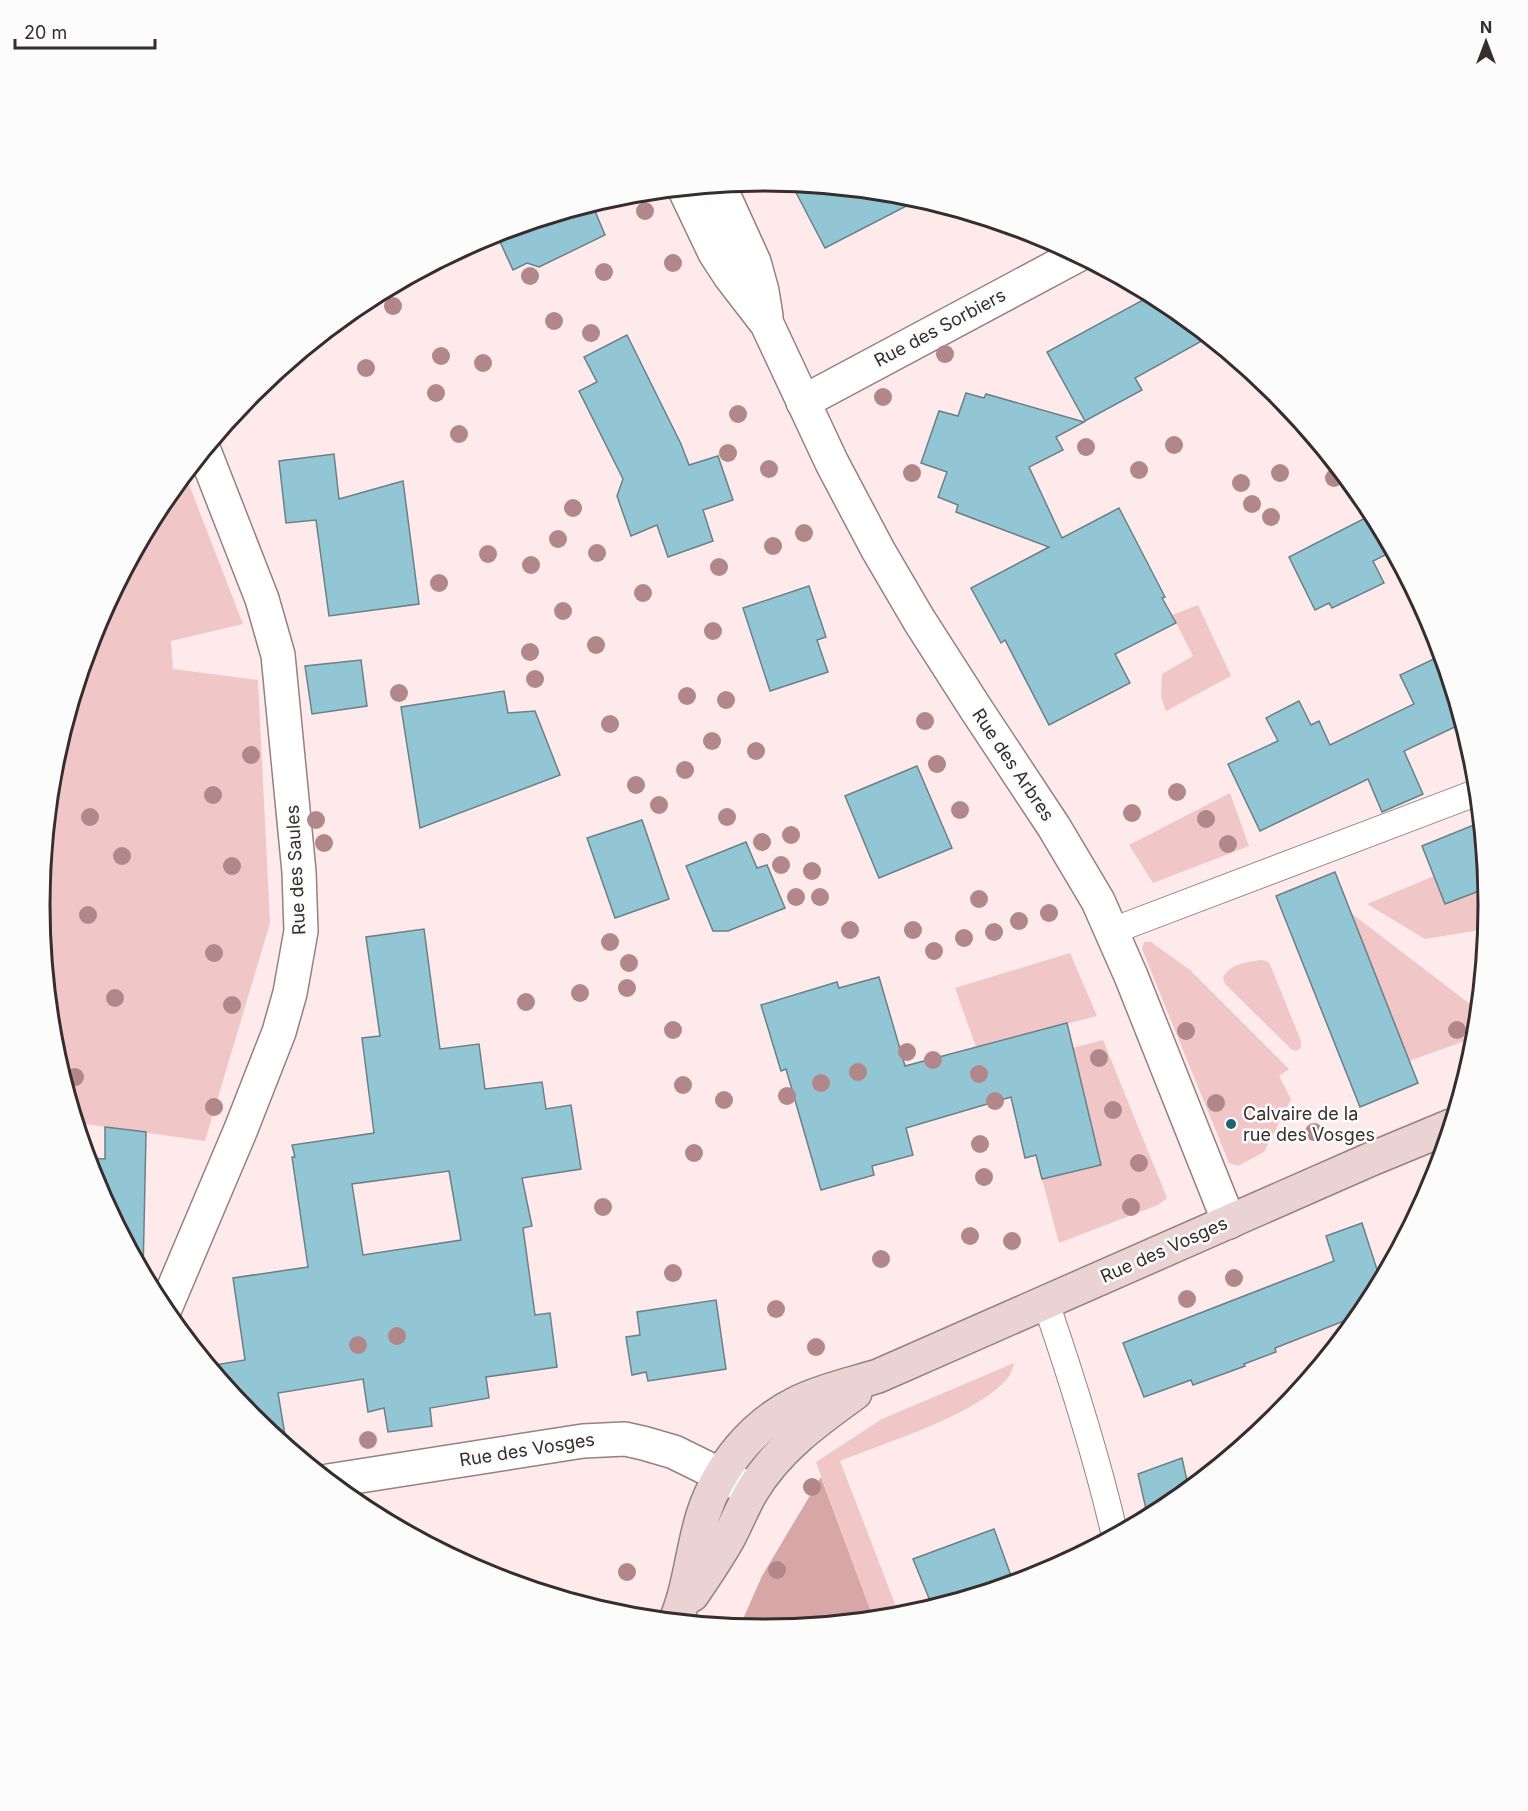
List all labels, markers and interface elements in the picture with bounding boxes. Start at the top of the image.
scale bar [15,12,154,50]
north arrow [1456,12,1516,72]
text: N [1480,17,1492,37]
text: 20 m [24,22,67,43]
street label: Rue des Sorbiers [871,284,1009,371]
street label: Rue des Arbres [968,705,1059,825]
street label: Rue des Saules [282,804,309,936]
place label: Calvaire de la rue des Vosges [1243,1103,1375,1145]
marker: Calvaire de la rue des Vosges [1224,1117,1238,1131]
street label: Rue des Vosges [1097,1212,1231,1287]
street label: Rue des Vosges [458,1428,596,1471]

